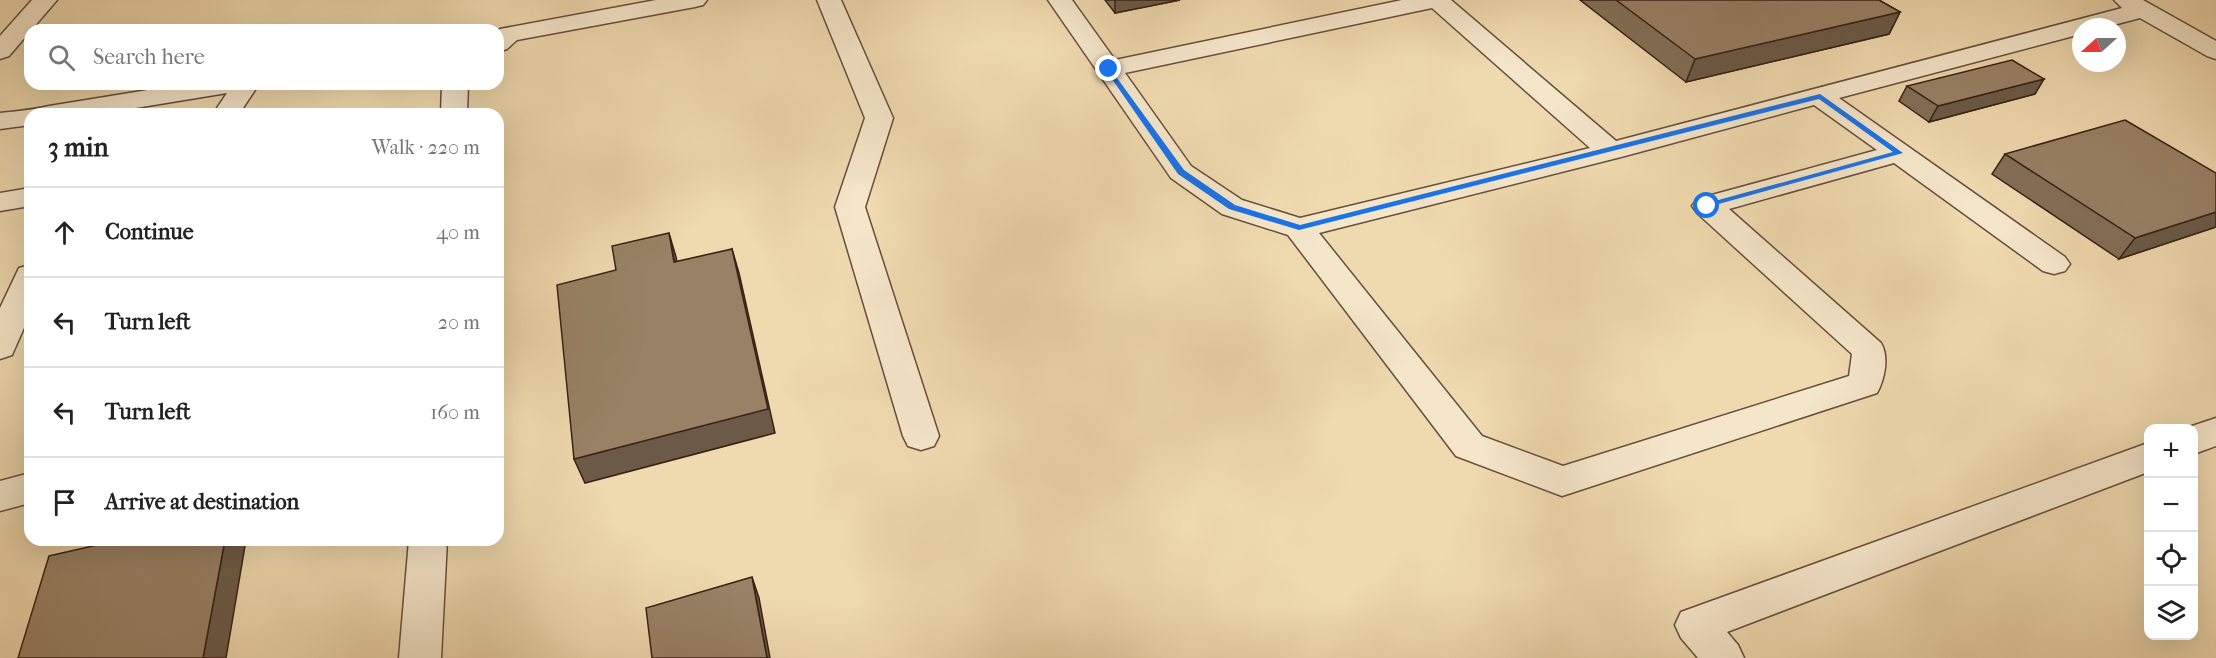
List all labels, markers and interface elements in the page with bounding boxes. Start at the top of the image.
north arrow [2072,18,2126,72]
search box [24,24,504,90]
icon: search [45,41,78,74]
text: Search here [93,44,205,70]
route end [1095,55,1121,81]
text: 3 min [48,132,109,163]
text: Walk · 220 m [372,136,480,159]
route start [1693,192,1719,218]
icon: ahead [48,216,81,249]
text: Continue [105,219,194,245]
text: 40 m [436,221,480,244]
icon: left [48,306,81,339]
text: Turn left [105,309,191,335]
text: 20 m [438,311,480,334]
icon: left [48,396,81,429]
text: Turn left [105,399,191,425]
text: 160 m [430,401,480,424]
map controls [2144,424,2198,640]
button: + [2144,424,2198,478]
button: − [2144,478,2198,532]
icon: arrive [48,486,81,519]
text: Arrive at destination [105,489,299,515]
button: locate [2144,532,2198,586]
button: layers [2144,586,2198,640]

